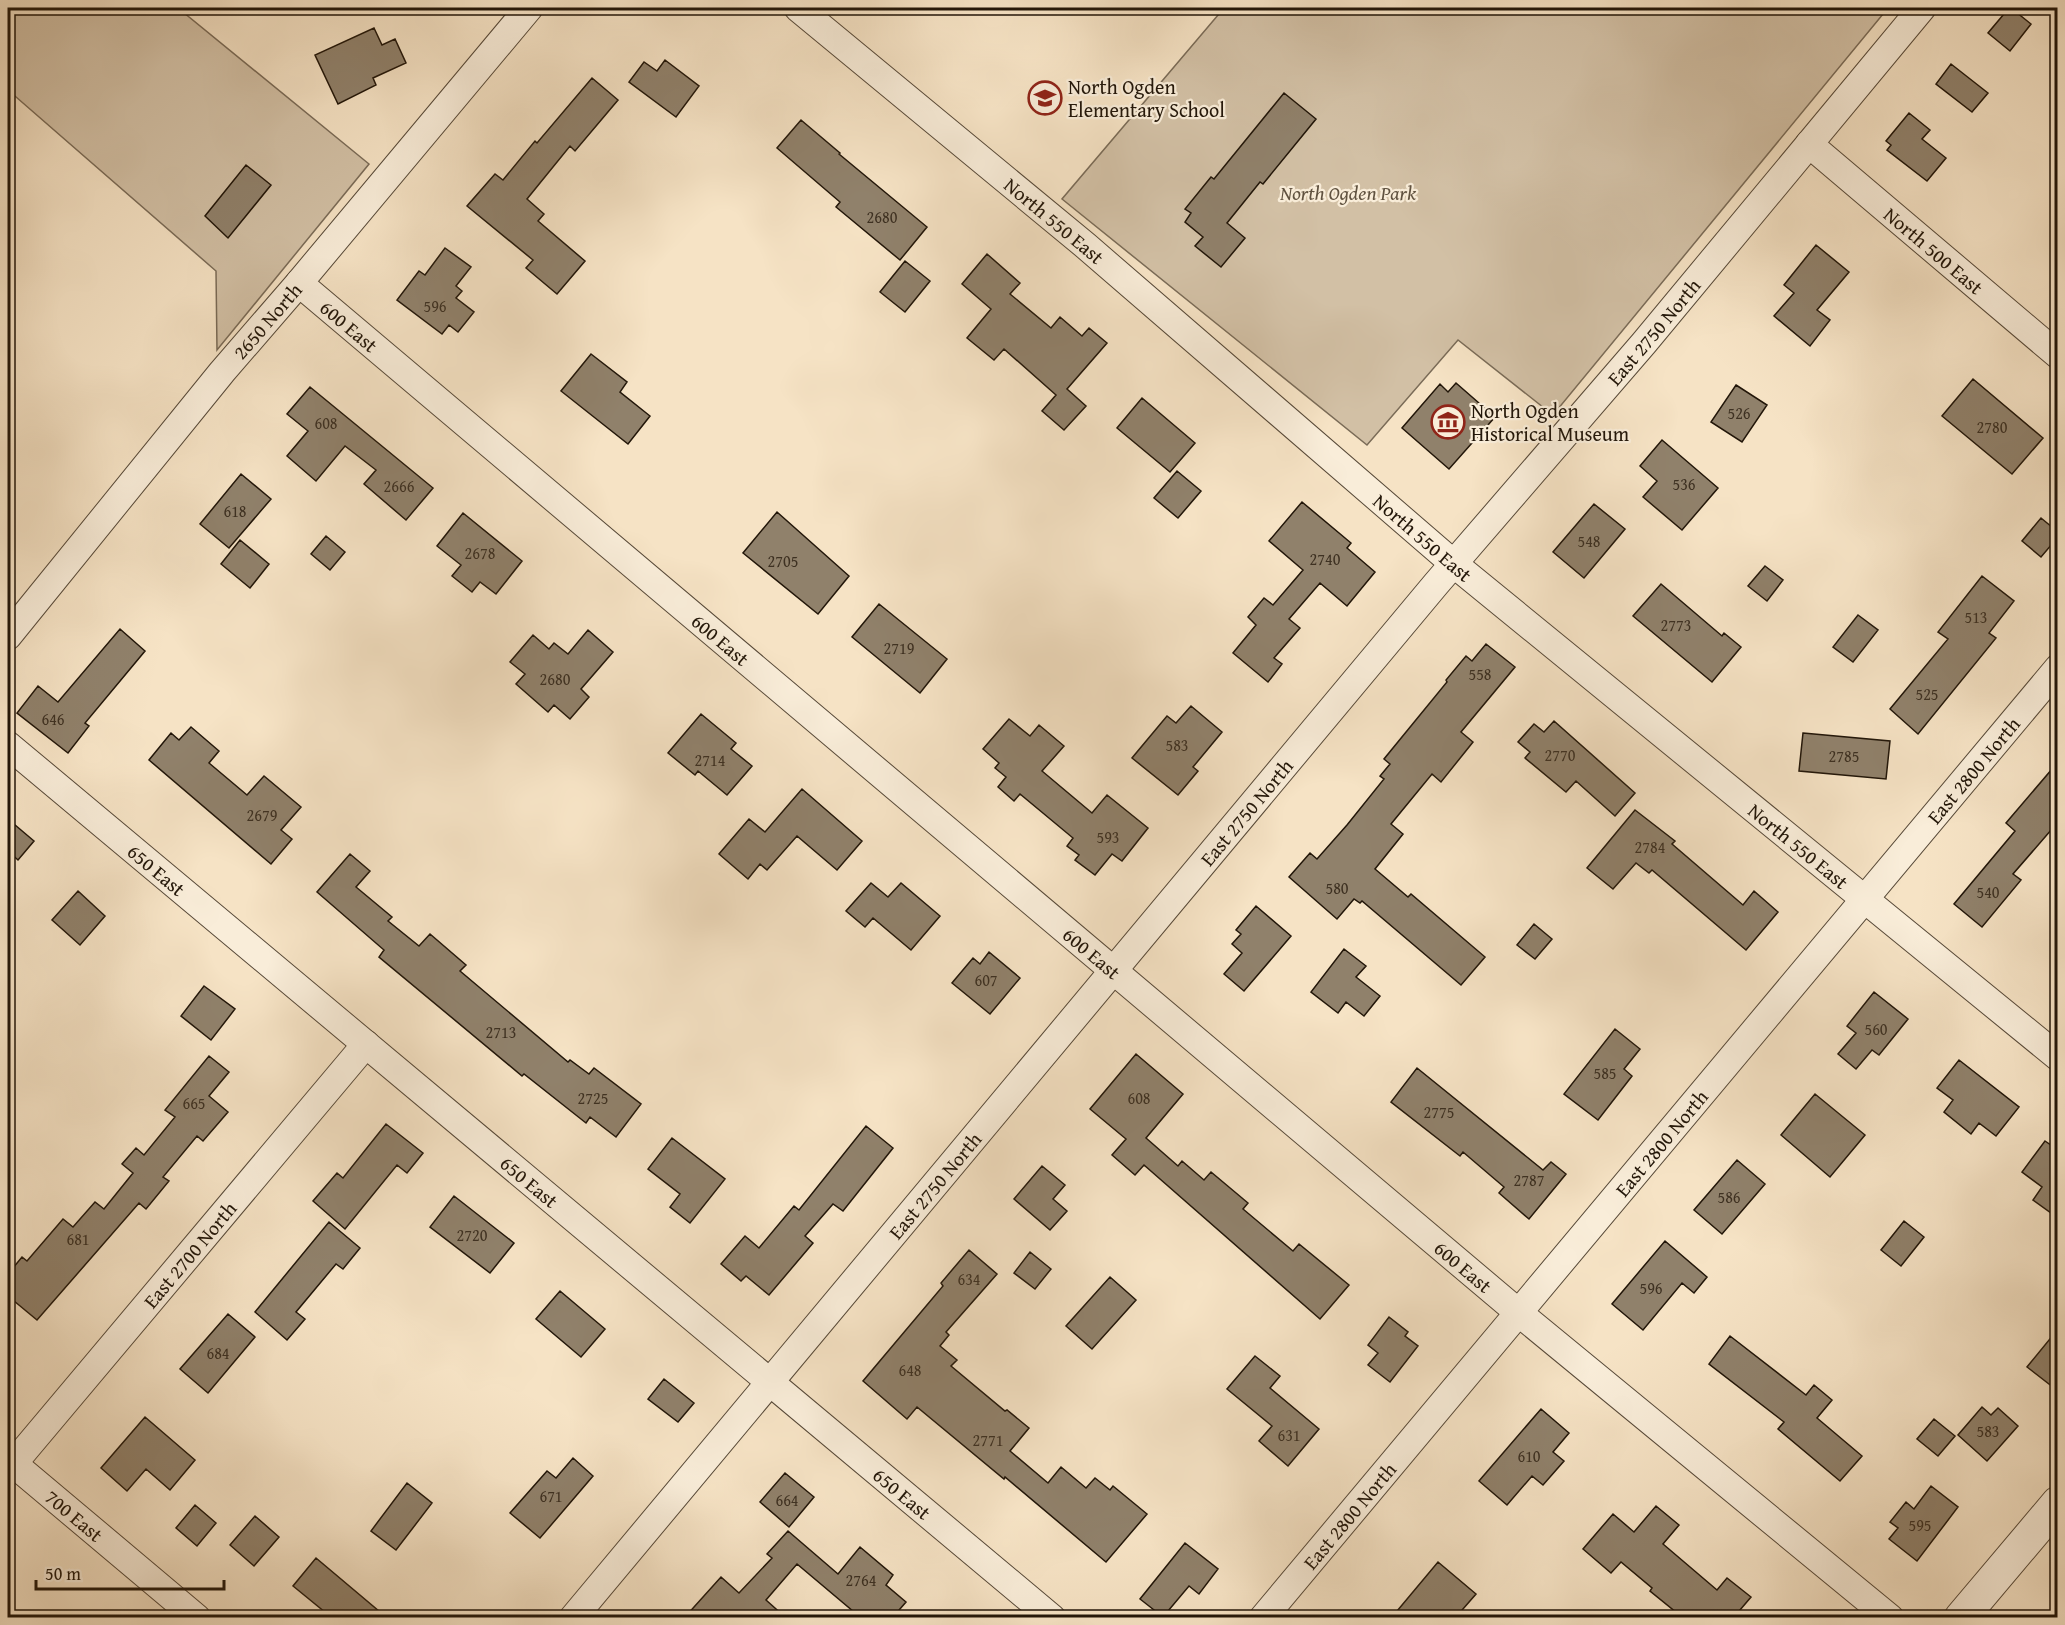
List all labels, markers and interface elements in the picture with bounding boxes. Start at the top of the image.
place label: North Ogden Elementary School [1068,72,1225,124]
school or university icon: North Ogden Elementary School [1027,80,1063,116]
street label: North 550 East [998,170,1111,270]
park label: North Ogden Park [1279,178,1417,207]
street label: North 500 East [1878,199,1990,301]
house number: 2680 [867,205,898,229]
street label: East 2750 North [1600,272,1707,391]
street label: 2650 North [225,276,308,365]
street label: 600 East [314,293,385,359]
house number: 596 [423,294,447,318]
place label: North Ogden Historical Museum [1471,396,1630,448]
house number: 526 [1727,401,1751,425]
museum icon: North Ogden Historical Museum [1430,404,1466,440]
house number: 608 [314,411,338,435]
house number: 2780 [1977,415,2008,439]
house number: 536 [1672,472,1696,496]
house number: 2666 [384,474,415,498]
street label: North 550 East [1367,486,1479,588]
house number: 618 [223,499,247,523]
house number: 548 [1577,529,1601,553]
house number: 2678 [465,541,496,565]
house number: 2740 [1310,547,1341,571]
house number: 2705 [768,549,798,573]
house number: 513 [1964,605,1988,629]
street label: 600 East [685,606,756,672]
house number: 2773 [1661,613,1691,637]
house number: 2719 [884,636,915,660]
house number: 558 [1468,662,1492,686]
house number: 2680 [540,667,571,691]
house number: 525 [1915,682,1939,706]
house number: 646 [41,707,65,731]
street label: East 2800 North [1919,710,2026,830]
house number: 583 [1165,733,1189,757]
house number: 2770 [1545,743,1576,767]
house number: 2785 [1829,744,1859,768]
house number: 2714 [695,748,726,772]
street label: East 2750 North [1192,752,1299,872]
street label: North 550 East [1742,796,1855,895]
house number: 2679 [247,803,278,827]
house number: 593 [1096,825,1120,849]
house number: 2784 [1635,835,1666,859]
street label: 650 East [121,837,192,902]
house number: 580 [1325,876,1349,900]
house number: 540 [1976,880,2000,904]
street label: 600 East [1057,920,1127,986]
house number: 607 [974,968,998,992]
house number: 560 [1864,1017,1888,1041]
house number: 2713 [486,1020,516,1044]
house number: 585 [1593,1061,1617,1085]
street label: East 2800 North [1607,1083,1714,1202]
house number: 2725 [578,1086,608,1110]
house number: 608 [1127,1086,1151,1110]
house number: 665 [182,1091,206,1115]
house number: 2775 [1424,1100,1454,1124]
street label: East 2750 North [881,1125,988,1245]
street label: 650 East [494,1148,565,1214]
house number: 2787 [1514,1168,1545,1192]
house number: 586 [1717,1185,1741,1209]
street label: East 2700 North [136,1194,243,1314]
house number: 2720 [457,1223,488,1247]
house number: 681 [66,1227,90,1251]
street label: 600 East [1428,1233,1499,1299]
house number: 634 [957,1267,981,1291]
house number: 596 [1639,1276,1663,1300]
house number: 684 [206,1341,230,1365]
house number: 648 [898,1358,922,1382]
house number: 583 [1976,1419,2000,1443]
house number: 631 [1277,1423,1301,1447]
house number: 2771 [973,1428,1003,1452]
house number: 610 [1517,1444,1541,1468]
street label: East 2800 North [1296,1455,1402,1575]
street label: 650 East [867,1460,938,1526]
street label: 700 East [39,1482,110,1548]
house number: 671 [539,1484,563,1508]
house number: 664 [775,1488,799,1512]
house number: 595 [1908,1513,1932,1537]
scale bar [36,1553,224,1591]
text: 50 m [45,1560,81,1587]
house number: 2764 [846,1568,877,1592]

